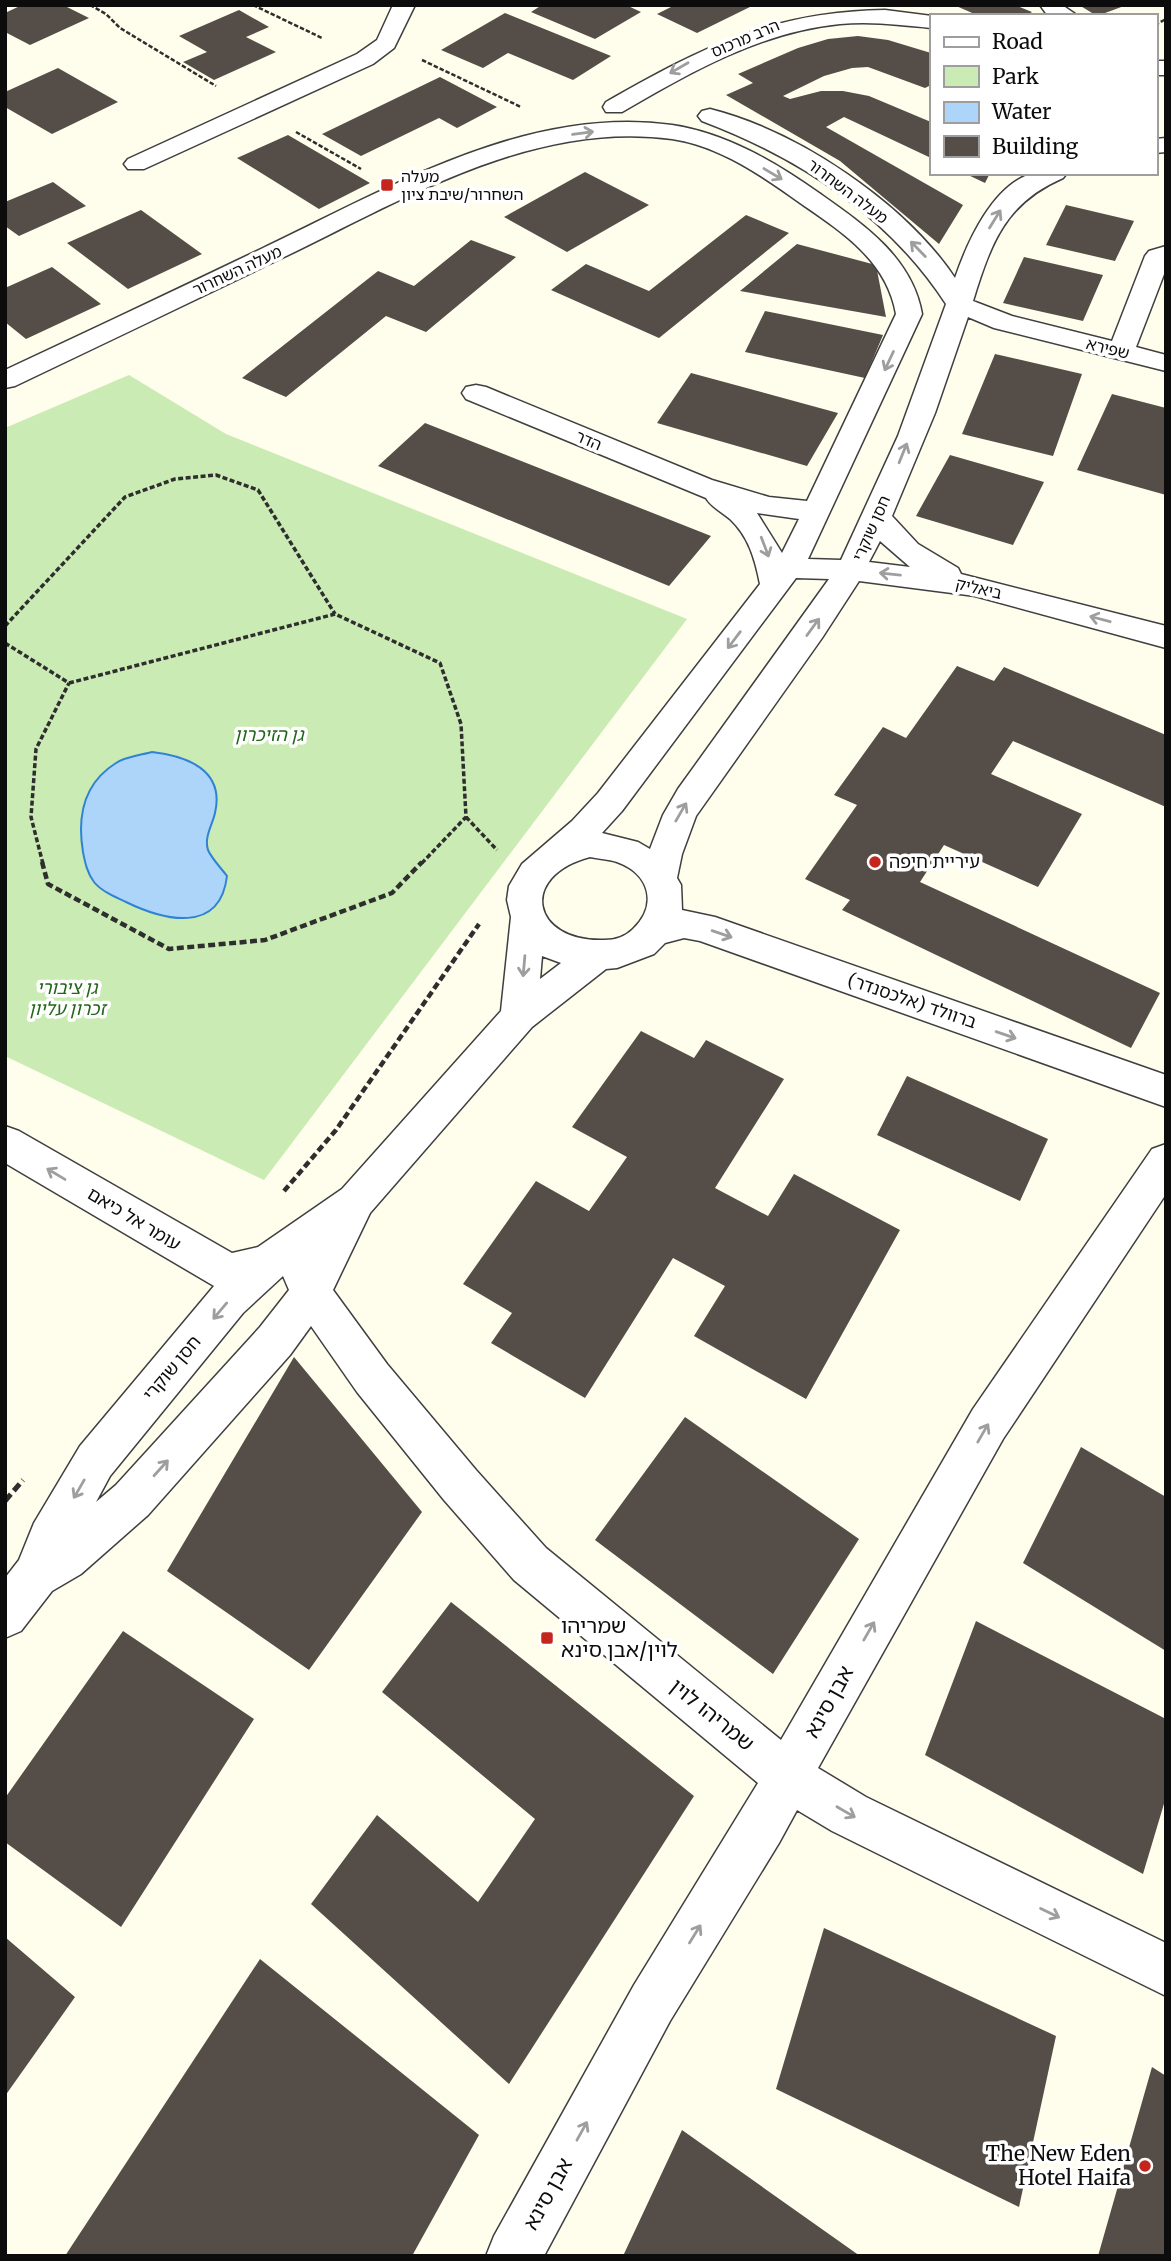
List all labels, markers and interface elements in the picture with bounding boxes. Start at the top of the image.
legend [930,14,1157,175]
street label: הרב מרכוס [708,15,782,61]
text: Road [992,28,1043,55]
one-way arrow [669,62,690,75]
text: Park [992,63,1039,90]
text: Water [991,98,1051,125]
one-way arrow [571,126,594,139]
text: Building [992,133,1079,160]
street label: מעלה השחרור [804,154,892,228]
place label: מעלה השחרור/שיבת ציון [401,166,524,204]
one-way arrow [762,167,782,181]
marker: מעלה השחרור/שיבת ציון [379,177,395,193]
one-way arrow [988,210,1002,230]
street label: מעלה השחרור [189,241,285,299]
one-way arrow [910,241,927,258]
street label: שפירא [1084,333,1132,363]
one-way arrow [882,350,895,371]
street label: הדר [573,426,605,454]
one-way arrow [897,443,910,465]
street label: חסן שוקרי [848,492,894,564]
one-way arrow [760,535,772,557]
one-way arrow [879,567,901,580]
street label: ביאליק [954,573,1004,603]
one-way arrow [1089,612,1112,625]
one-way arrow [806,618,820,637]
one-way arrow [726,630,741,648]
park label: גן הזיכרון [234,723,305,746]
one-way arrow [674,802,688,822]
place label: עיריית חיפה [889,850,980,873]
marker: עיריית חיפה [867,854,883,870]
one-way arrow [711,929,733,942]
one-way arrow [517,955,530,977]
street label: ברוולד (אלכסנדר) [845,968,980,1033]
park label: גן ציבורי זכרון עליון [29,976,108,1020]
one-way arrow [995,1030,1017,1042]
one-way arrow [47,1166,67,1180]
street label: עומר אל כיאם [83,1182,185,1255]
one-way arrow [212,1301,228,1319]
street label: חסן שוקרי [138,1330,206,1405]
one-way arrow [976,1424,990,1444]
one-way arrow [153,1459,169,1477]
one-way arrow [72,1478,85,1499]
place label: שמריהו לוין/אבן סינא [561,1612,678,1663]
one-way arrow [862,1621,876,1641]
marker: שמריהו לוין/אבן סינא [539,1630,555,1646]
street label: אבן סינא [798,1661,859,1742]
street label: שמריהו לוין [665,1672,760,1757]
one-way arrow [836,1805,856,1819]
one-way arrow [1039,1907,1060,1920]
one-way arrow [688,1924,702,1944]
one-way arrow [575,2122,589,2142]
place label: The New Eden Hotel Haifa [985,2140,1131,2191]
street label: אבן סינא [517,2153,578,2234]
marker: The New Eden Hotel Haifa [1137,2158,1153,2174]

